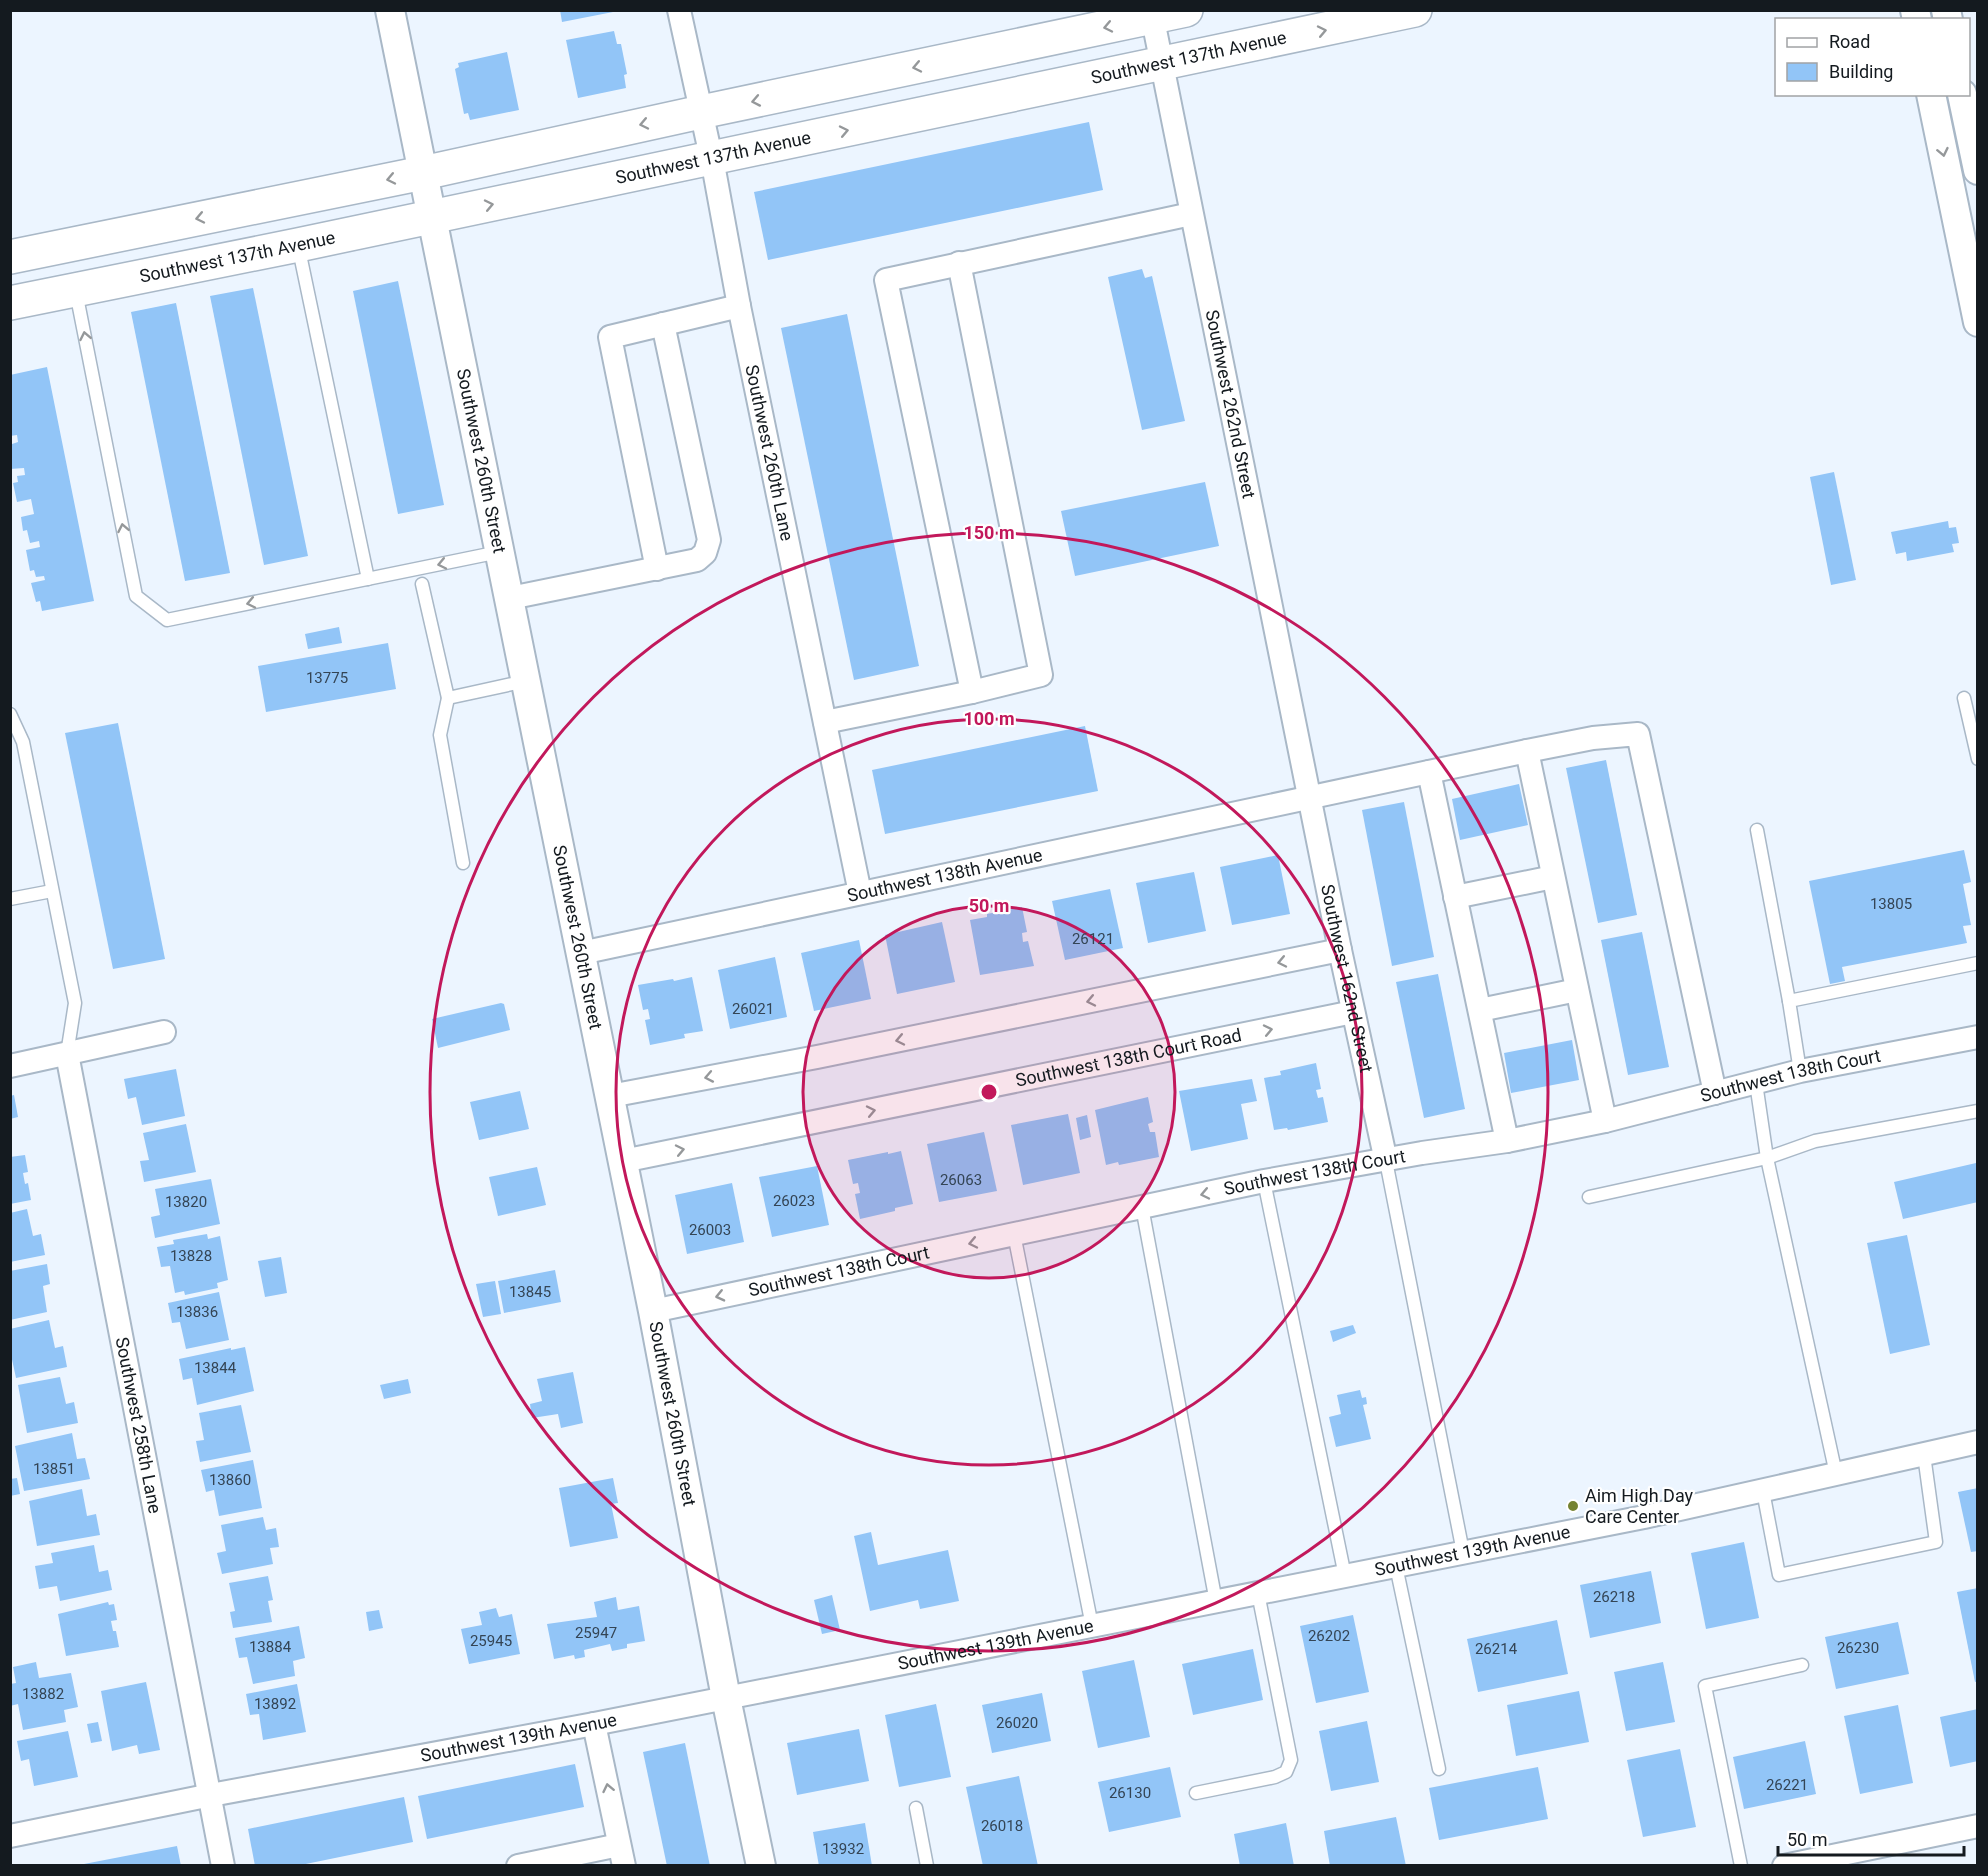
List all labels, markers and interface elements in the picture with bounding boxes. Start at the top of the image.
legend [1775,18,1970,96]
one-way arrow [1103,20,1113,33]
one-way arrow [1316,25,1326,38]
street label: Southwest 137th Avenue [1089,26,1288,88]
text: Road [1829,31,1870,52]
one-way arrow [913,60,923,73]
text: Building [1829,61,1893,82]
one-way arrow [751,94,761,107]
one-way arrow [639,117,649,130]
one-way arrow [839,125,849,138]
street label: Southwest 137th Avenue [613,126,813,188]
one-way arrow [1936,147,1949,157]
one-way arrow [387,172,397,185]
one-way arrow [484,199,494,212]
one-way arrow [196,211,206,224]
street label: Southwest 137th Avenue [138,226,337,287]
street label: Southwest 262nd Street [1202,308,1260,500]
one-way arrow [79,332,92,342]
street label: Southwest 260th Lane [741,363,798,543]
street label: Southwest 260th Street [453,367,511,555]
text: 150 m [963,522,1015,543]
one-way arrow [117,523,130,533]
one-way arrow [437,557,447,570]
one-way arrow [246,596,256,609]
house number: 13775 [306,669,348,687]
text: 100 m [963,708,1015,729]
street label: Southwest 260th Street [549,843,607,1031]
street label: Southwest 138th Avenue [845,844,1044,906]
street label: Southwest 162nd Street [1317,882,1377,1074]
text: 50 m [969,895,1009,916]
house number: 13805 [1870,895,1912,913]
house number: 26121 [1072,930,1114,948]
one-way arrow [1278,954,1288,967]
one-way arrow [1087,994,1097,1007]
house number: 26021 [732,1000,774,1018]
street label: Southwest 138th Court Road [1014,1024,1243,1091]
one-way arrow [1263,1024,1273,1037]
one-way arrow [895,1033,905,1046]
street label: Southwest 138th Court [1698,1045,1882,1106]
one-way arrow [704,1070,714,1083]
centre of rings [979,1082,999,1102]
one-way arrow [866,1105,876,1118]
one-way arrow [675,1144,685,1157]
street label: Southwest 138th Court [1222,1145,1407,1199]
house number: 26063 [940,1171,982,1189]
one-way arrow [1200,1187,1210,1200]
house number: 26023 [773,1192,815,1210]
house number: 13820 [165,1193,207,1211]
house number: 26003 [689,1221,731,1239]
one-way arrow [968,1236,978,1249]
street label: Southwest 138th Court [746,1241,931,1300]
house number: 13828 [170,1247,212,1265]
house number: 13845 [509,1283,551,1301]
one-way arrow [715,1289,725,1302]
house number: 13836 [176,1303,218,1321]
street label: Southwest 260th Street [645,1320,701,1508]
street label: Southwest 258th Lane [112,1335,166,1515]
house number: 13844 [194,1359,237,1377]
house number: 13851 [33,1460,75,1478]
house number: 13860 [209,1471,251,1489]
place label: Aim High Day Care Center [1585,1485,1694,1527]
marker: Aim High Day Care Center [1566,1499,1580,1513]
street label: Southwest 139th Avenue [1373,1521,1572,1580]
house number: 26218 [1593,1588,1635,1606]
street label: Southwest 139th Avenue [896,1615,1095,1674]
house number: 25947 [575,1624,617,1642]
house number: 26202 [1308,1627,1350,1645]
house number: 25945 [470,1632,512,1650]
house number: 13884 [249,1638,292,1656]
house number: 26230 [1837,1639,1879,1657]
house number: 26214 [1475,1640,1518,1658]
house number: 13882 [22,1685,64,1703]
house number: 13892 [254,1695,296,1713]
street label: Southwest 139th Avenue [419,1709,618,1766]
house number: 26020 [996,1714,1038,1732]
house number: 26221 [1766,1776,1808,1794]
one-way arrow [602,1783,615,1793]
house number: 26130 [1109,1784,1151,1802]
house number: 26018 [981,1817,1023,1835]
scale bar [1778,1819,1964,1857]
text: 50 m [1787,1829,1827,1850]
house number: 13932 [822,1840,864,1858]

